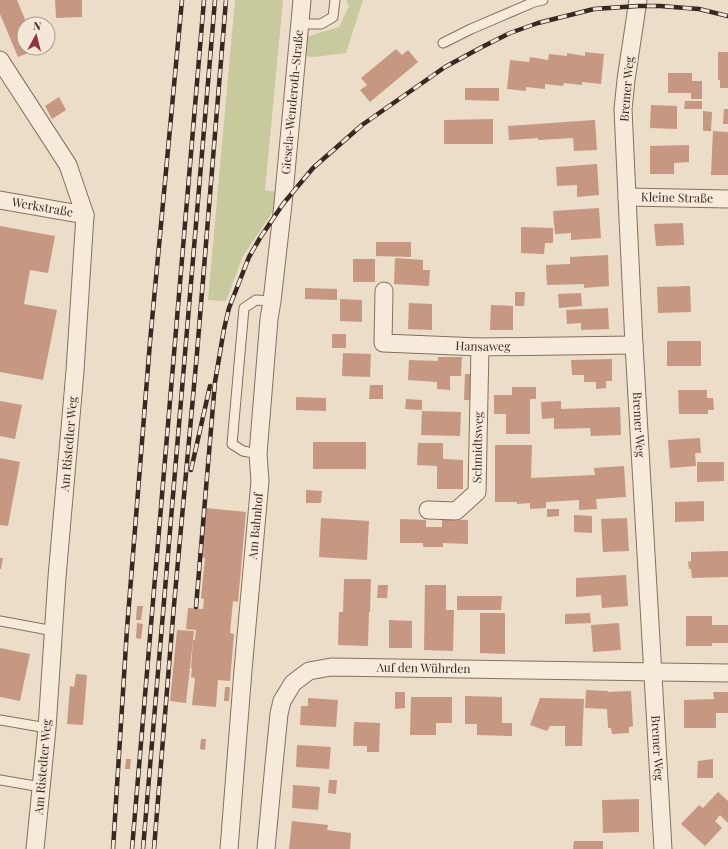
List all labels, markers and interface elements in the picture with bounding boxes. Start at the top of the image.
north arrow [16,16,56,56]
text: N [32,18,42,34]
street label: Giesela-Wenderoth-Straße [277,29,306,175]
street label: Bremer Weg [615,55,637,122]
street label: Kleine Straße [641,188,713,206]
street label: Werkstraße [10,193,74,220]
street label: Hansaweg [455,337,511,354]
street label: Bremer Weg [630,391,649,458]
street label: Am Ristedter Weg [56,395,80,493]
street label: Schmidtsweg [468,411,486,483]
street label: Am Bahnhof [244,491,266,561]
street label: Auf den Wührden [376,659,471,676]
street label: Bremer Weg [648,715,668,782]
street label: Am Ristedter Weg [30,718,54,816]

